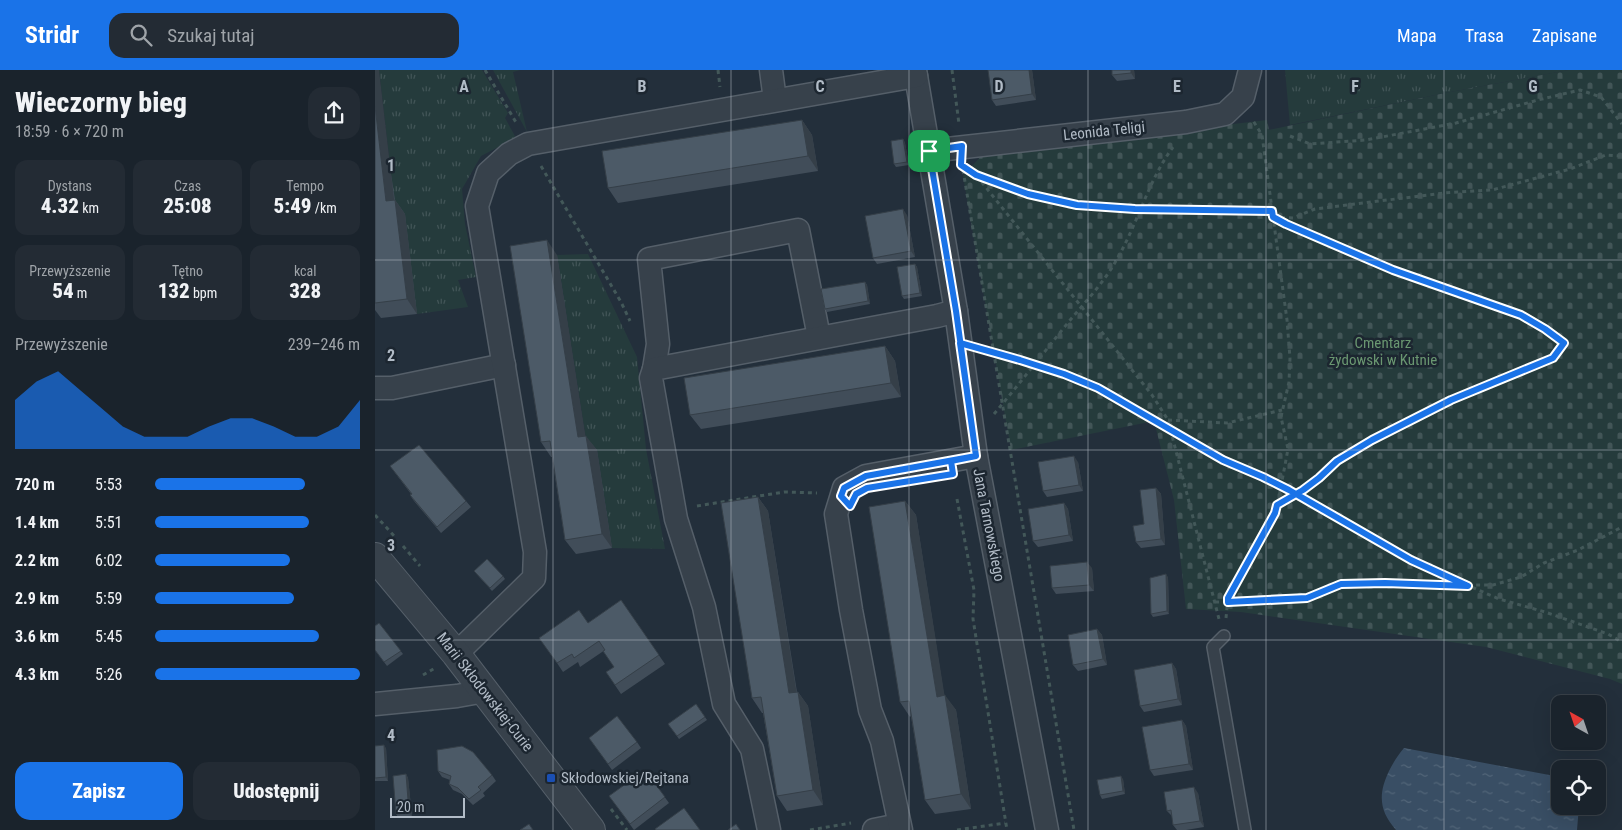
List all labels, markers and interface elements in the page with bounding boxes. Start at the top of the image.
search box [109,13,459,58]
text: Stridr [25,21,79,49]
icon: search [127,21,155,49]
text: Szukaj tutaj [167,24,255,47]
text: Mapa [1397,25,1437,46]
text: Trasa [1465,25,1504,46]
text: Zapisane [1532,25,1597,46]
text: A [459,77,469,96]
text: B [638,77,647,96]
text: C [815,77,825,96]
text: D [994,77,1004,96]
text: E [1173,77,1181,96]
text: F [1351,77,1359,96]
text: G [1528,77,1538,96]
text: Wieczorny bieg [15,86,187,119]
button: share [308,87,360,139]
street label: Leonida Teligi [1062,118,1146,144]
text: 18:59 · 6 × 720 m [15,122,124,141]
pin [908,130,950,172]
icon: arrive [915,137,943,165]
text: 1 [387,156,395,175]
text: Dystans [48,178,92,194]
text: Czas [174,178,201,194]
text: Tempo [286,178,324,194]
text: 4.32 [41,194,79,218]
text: 25:08 [163,194,212,218]
text: 5:49 [274,194,312,218]
text: km [79,200,99,216]
text: /km [312,200,337,216]
text: Przewyższenie [29,263,110,279]
text: Tętno [172,263,203,279]
text: kcal [294,263,316,279]
text: 54 [52,279,74,303]
text: 132 [158,279,190,303]
text: 328 [289,279,321,303]
text: m [74,285,87,301]
text: bpm [190,285,217,301]
park label: Cmentarz żydowski w Kutnie [1329,334,1437,369]
text: Przewyższenie [15,335,108,354]
text: 239–246 m [288,335,360,354]
text: 2 [387,346,395,365]
street label: Jana Tarnowskiego [969,467,1009,583]
text: 720 m [15,475,55,494]
text: 5:53 [95,475,122,494]
text: 1.4 km [15,513,59,532]
text: 5:51 [95,513,122,532]
text: 3 [387,536,395,555]
text: 2.2 km [15,551,59,570]
text: 6:02 [95,551,122,570]
text: 2.9 km [15,589,59,608]
text: 5:59 [95,589,122,608]
text: 3.6 km [15,627,59,646]
text: 5:45 [95,627,122,646]
street label: Marii Skłodowskiej-Curie [433,629,537,755]
text: 4.3 km [15,665,59,684]
text: 5:26 [95,665,122,684]
north arrow [1551,695,1606,750]
map controls [1551,695,1606,815]
text: 4 [387,726,395,745]
button: locate [1551,760,1606,815]
button: Zapisz [15,762,183,820]
button: Udostępnij [193,762,360,820]
place label: Skłodowskiej/Rejtana [561,769,689,787]
marker: Skłodowskiej/Rejtana [545,772,557,784]
scale bar [390,795,465,818]
text: 20 m [397,799,425,815]

